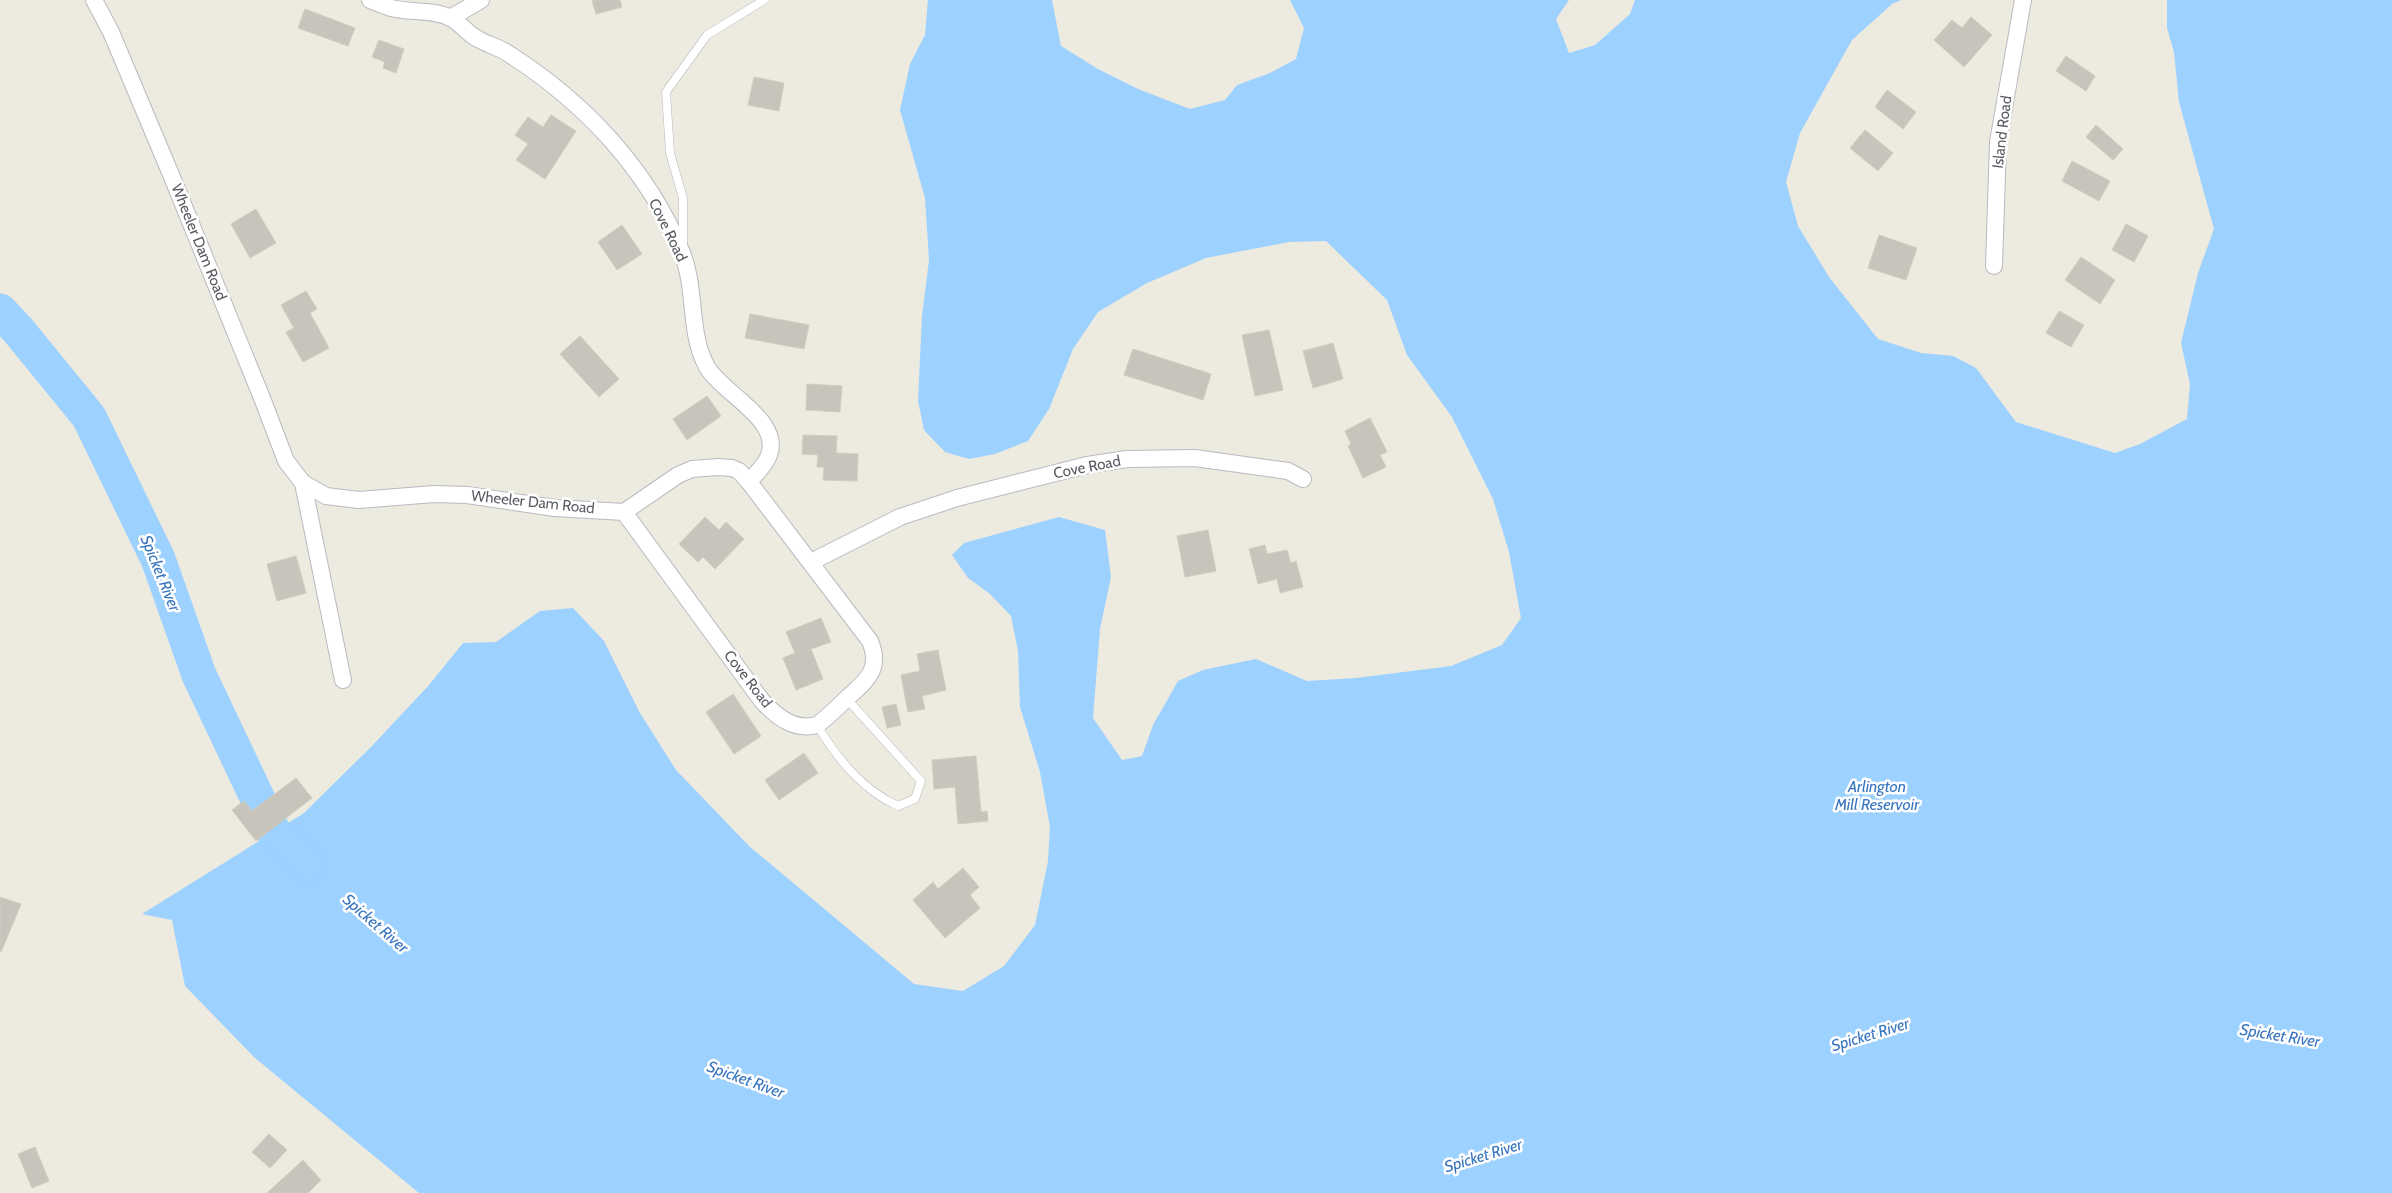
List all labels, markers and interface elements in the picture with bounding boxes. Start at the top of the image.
street label: Island Road [1989,95,2015,169]
street label: Wheeler Dam Road [167,181,231,303]
street label: Cove Road [645,196,691,264]
street label: Cove Road [1052,452,1122,482]
street label: Wheeler Dam Road [470,487,596,517]
water label: Spicket River [137,532,185,615]
street label: Cove Road [720,647,776,711]
water label: Arlington Mill Reservoir [1834,777,1920,814]
water label: Spicket River [339,890,413,958]
water label: Spicket River [1829,1013,1912,1055]
water label: Spicket River [2239,1020,2322,1051]
water label: Spicket River [705,1057,788,1103]
water label: Spicket River [1442,1134,1525,1176]

